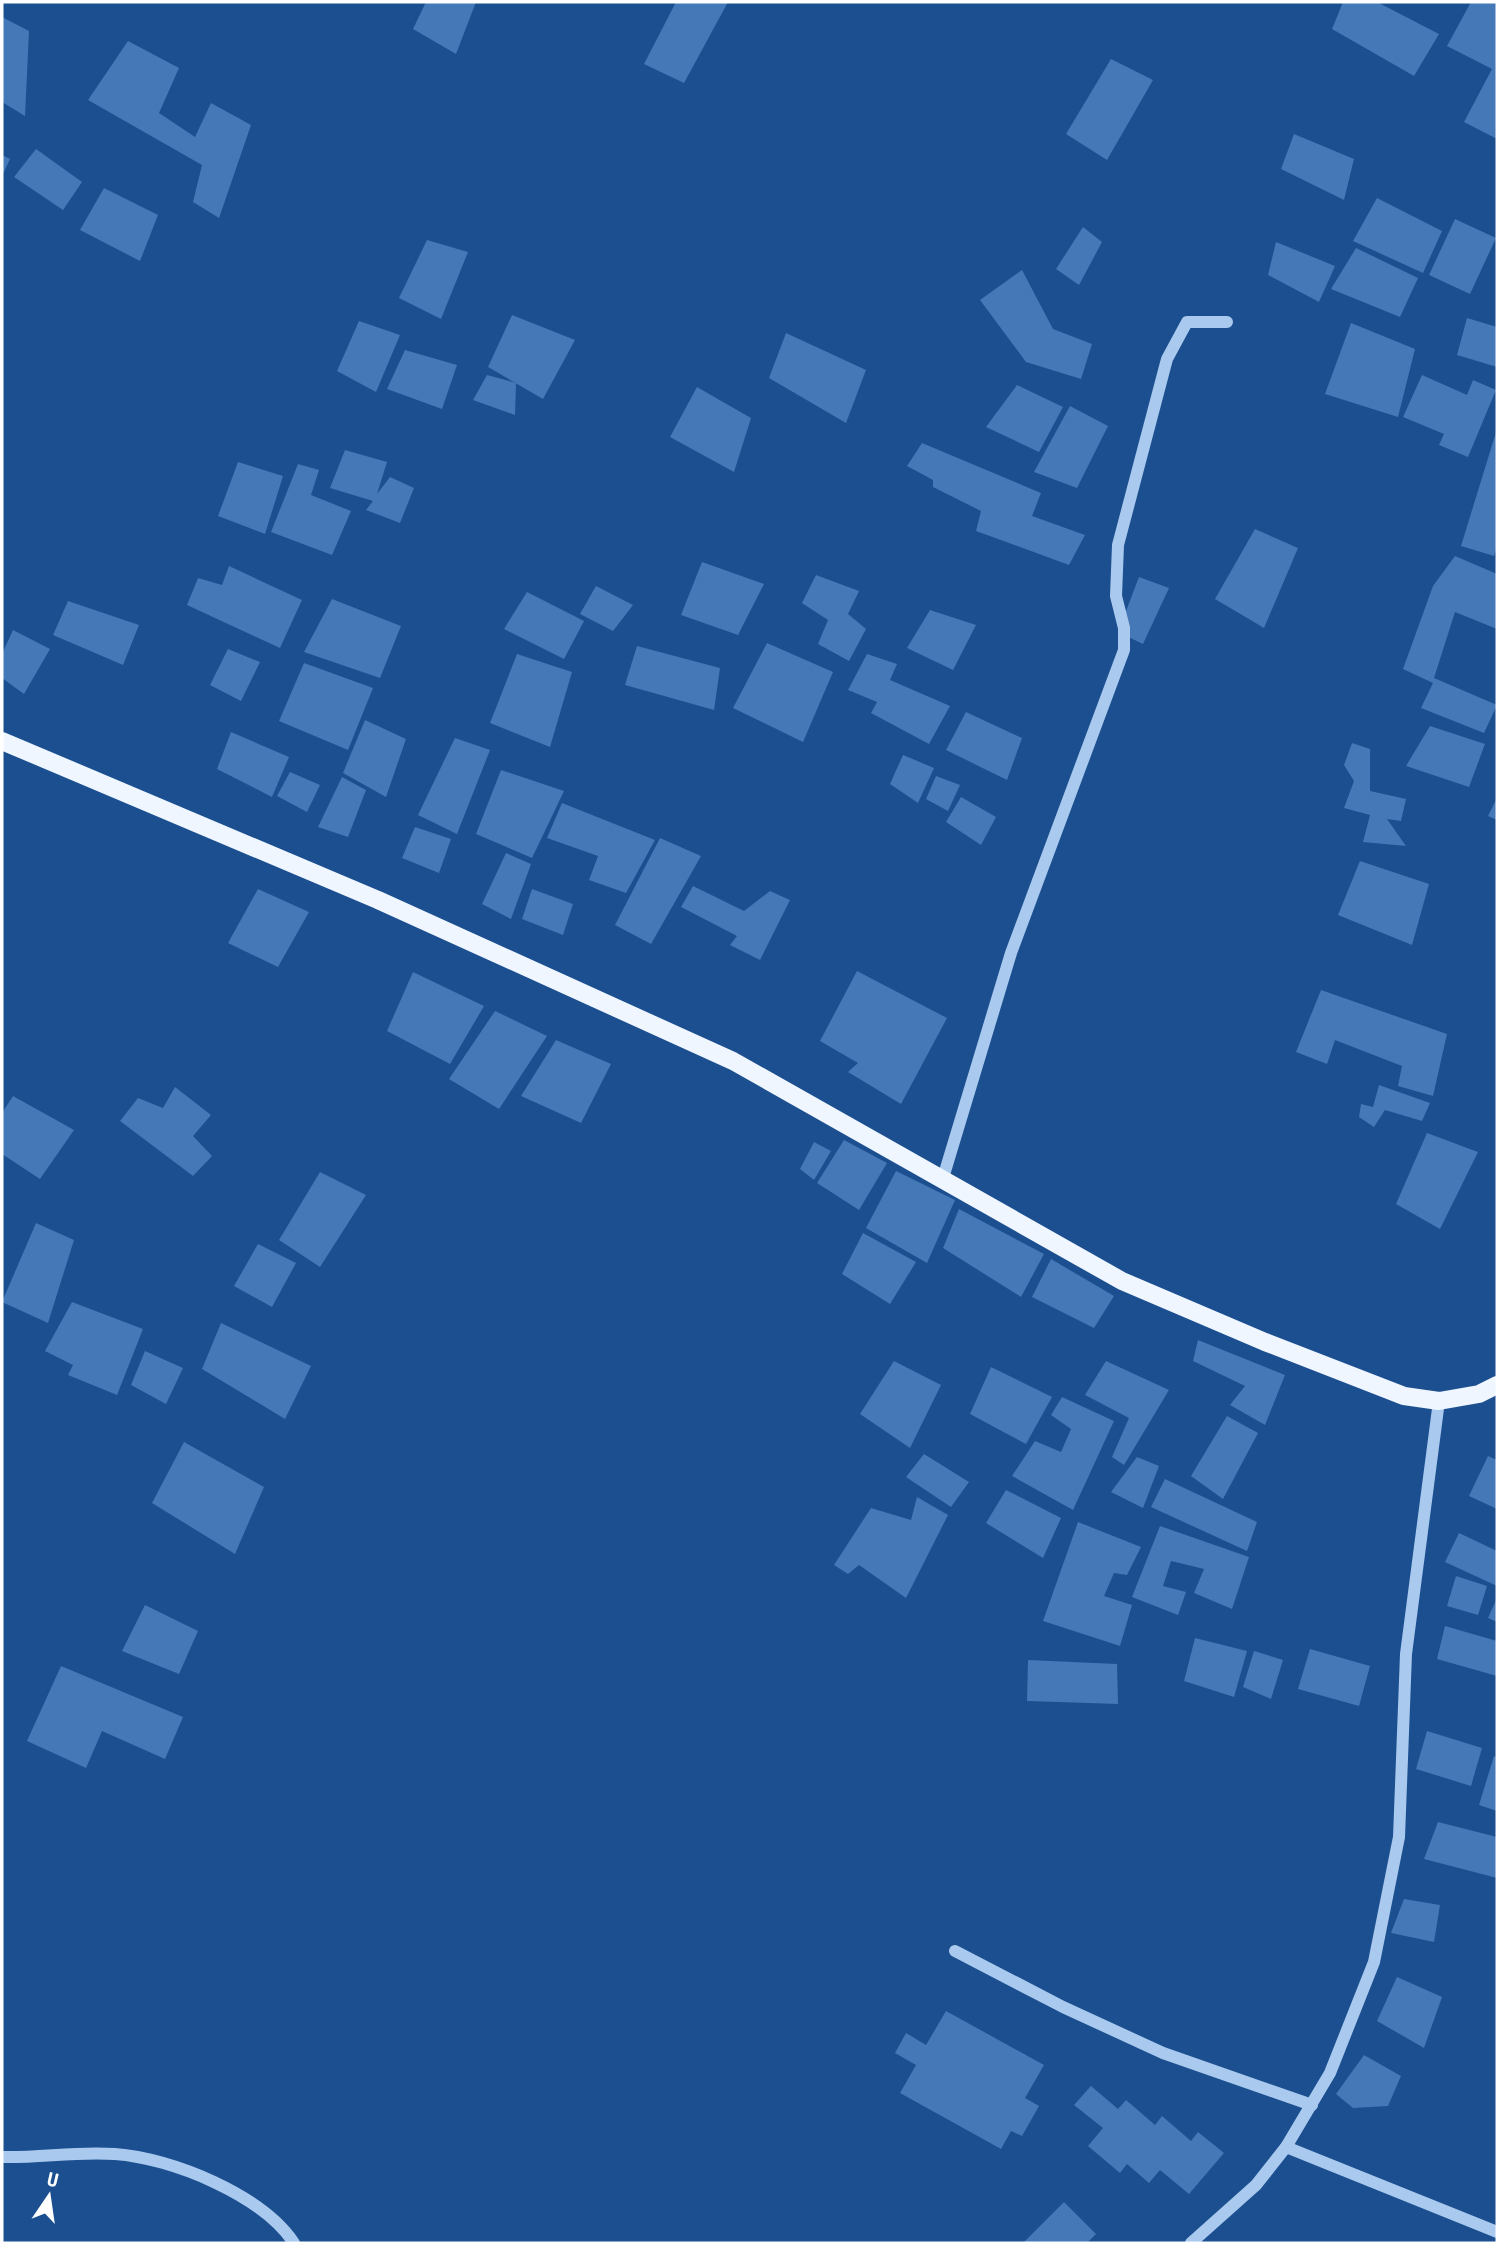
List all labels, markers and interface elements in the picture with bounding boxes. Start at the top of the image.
north arrow [14,2161,84,2231]
text: U [45,2167,61,2192]

